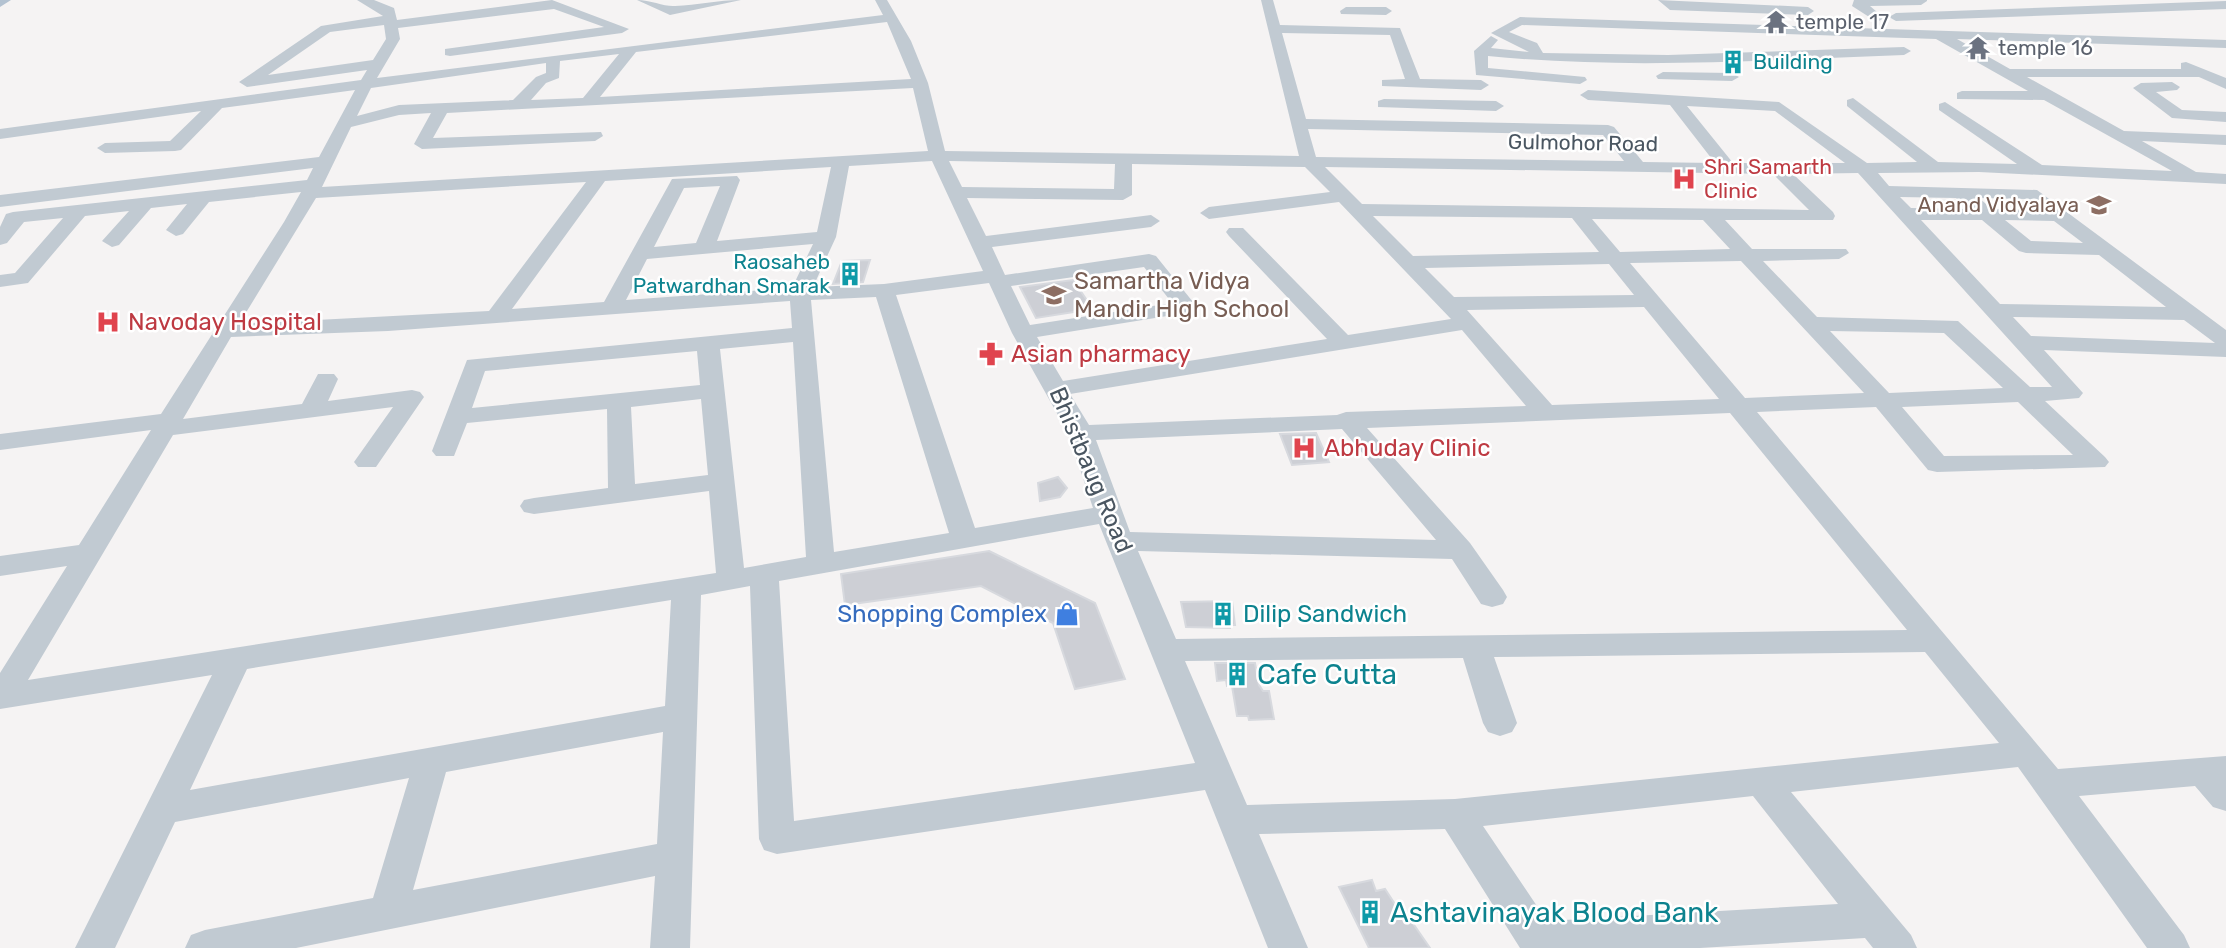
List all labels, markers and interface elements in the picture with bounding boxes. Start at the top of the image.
temple icon: temple 17 [1762,8,1790,36]
place label: temple 17 [1796,9,1889,34]
temple icon: temple 16 [1964,34,1992,62]
place label: temple 16 [1998,35,2093,60]
building icon: Building [1719,48,1747,76]
place label: Building [1753,49,1833,74]
street label: Gulmohor Road [1508,129,1658,156]
place label: Shri Samarth Clinic [1704,154,1832,203]
hospital icon: Shri Samarth Clinic [1670,165,1698,193]
school or university icon: Anand Vidyalaya [2085,191,2113,219]
place label: Anand Vidyalaya [1918,192,2079,217]
place label: Raosaheb Patwardhan Smarak [633,249,830,298]
building icon: Raosaheb Patwardhan Smarak [836,260,864,288]
place label: Samartha Vidya Mandir High School [1074,267,1289,323]
school or university icon: Samartha Vidya Mandir High School [1040,281,1068,309]
hospital icon: Navoday Hospital [94,308,122,336]
place label: Navoday Hospital [128,308,322,336]
pharmacy icon: Asian pharmacy [977,340,1005,368]
place label: Asian pharmacy [1011,340,1191,368]
street label: Bhistbaug Road [1044,383,1138,557]
hospital icon: Abhuday Clinic [1290,434,1318,462]
place label: Abhuday Clinic [1324,434,1490,462]
place label: Shopping Complex [837,600,1047,628]
shop icon: Shopping Complex [1053,600,1081,628]
building icon: Dilip Sandwich [1209,600,1237,628]
place label: Dilip Sandwich [1243,600,1407,628]
place label: Cafe Cutta [1257,658,1397,691]
building icon: Cafe Cutta [1223,660,1251,688]
place label: Ashtavinayak Blood Bank [1390,896,1719,929]
building icon: Ashtavinayak Blood Bank [1356,898,1384,926]

